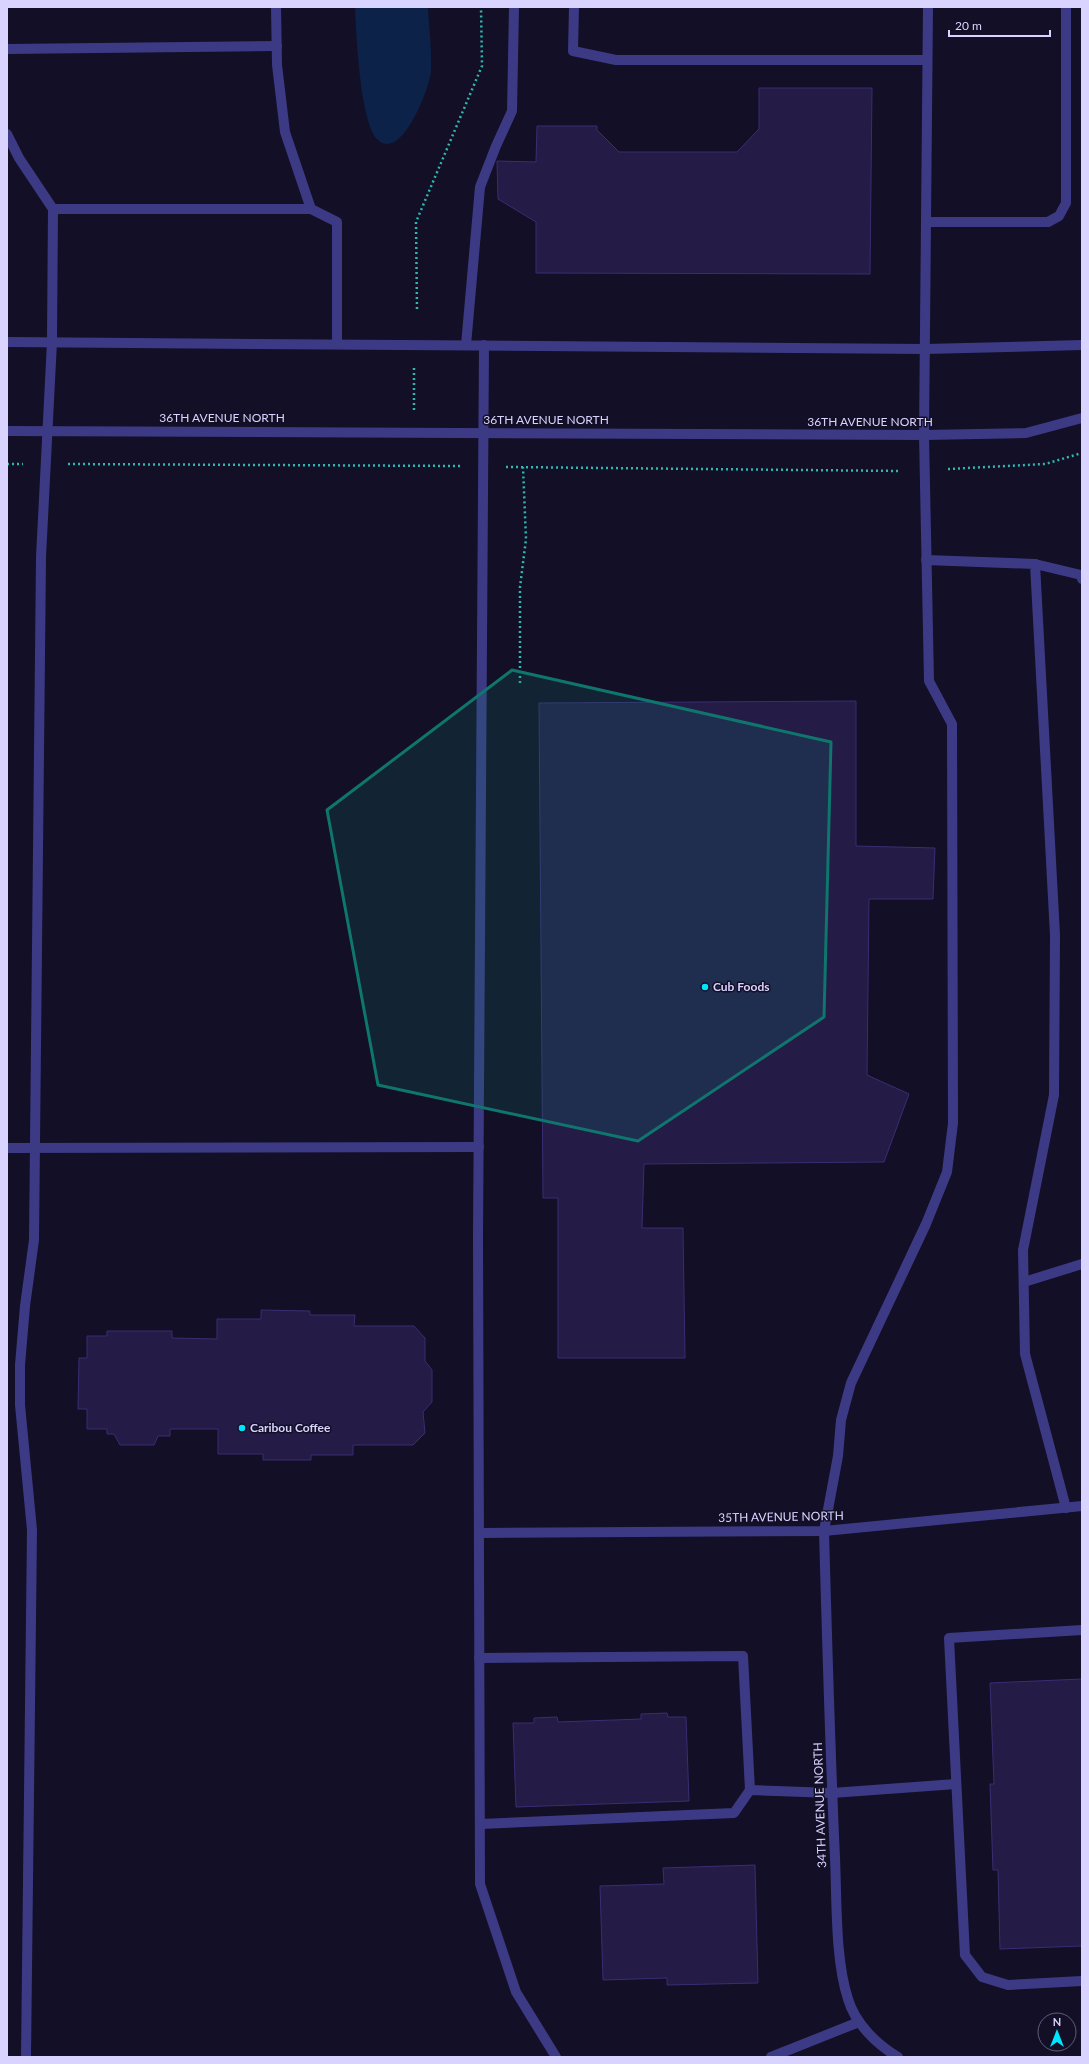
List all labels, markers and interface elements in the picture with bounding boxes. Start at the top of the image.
scale bar [949,12,1050,38]
text: 20 m [955,18,982,33]
street label: 36TH AVENUE NORTH [159,410,285,425]
street label: 36TH AVENUE NORTH [483,412,609,427]
street label: 36TH AVENUE NORTH [807,414,933,429]
place label: Cub Foods [713,979,769,994]
marker: Cub Foods [700,982,710,992]
place label: Caribou Coffee [250,1420,331,1435]
marker: Caribou Coffee [237,1423,247,1433]
street label: 35TH AVENUE NORTH [718,1508,844,1525]
street label: 34TH AVENUE NORTH [810,1742,829,1868]
north arrow [1037,2012,1077,2052]
text: N [1053,2015,1061,2028]

